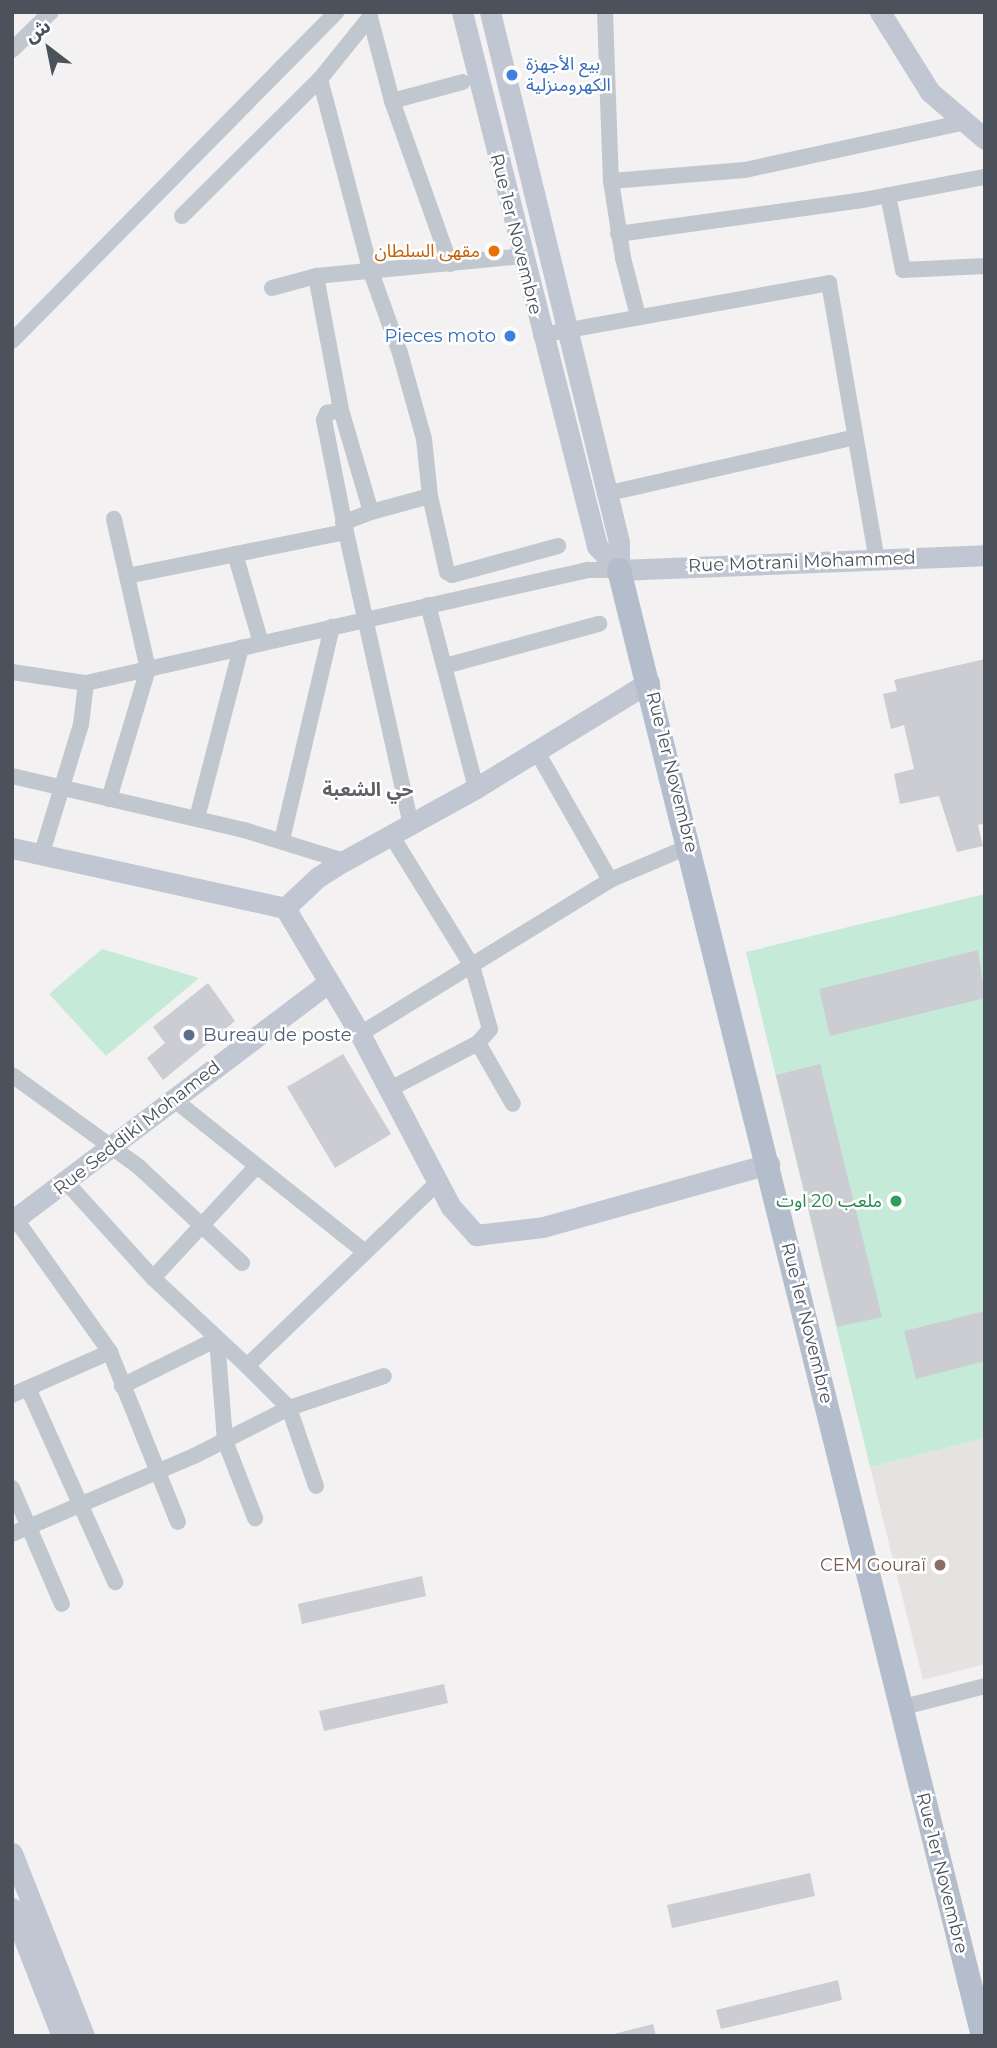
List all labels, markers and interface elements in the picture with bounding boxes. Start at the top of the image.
north arrow [14,14,84,84]
text: ش [20,14,55,47]
place label: بيع الأجهزة الكهرومنزلية [526,54,611,96]
marker: بيع الأجهزة الكهرومنزلية [504,67,520,83]
street label: Rue 1er Novembre [486,151,546,317]
place label: مقهى السلطان [375,240,480,262]
marker: مقهى السلطان [486,243,502,259]
place label: Pieces moto [384,325,496,347]
marker: Pieces moto [502,328,518,344]
street label: Rue Motrani Mohammed [688,547,916,577]
street label: Rue 1er Novembre [642,689,702,855]
district label: حي الشعبة [322,779,414,801]
place label: Bureau de poste [203,1024,352,1046]
marker: Bureau de poste [181,1027,197,1043]
street label: Rue Seddiki Mohamed [49,1056,225,1200]
place label: ملعب 20 اوت [776,1190,882,1212]
marker: ملعب 20 اوت [888,1193,904,1209]
street label: Rue 1er Novembre [777,1240,837,1406]
place label: CEM Gouraï [820,1554,926,1576]
marker: CEM Gouraï [932,1557,948,1573]
street label: Rue 1er Novembre [912,1790,972,1956]

